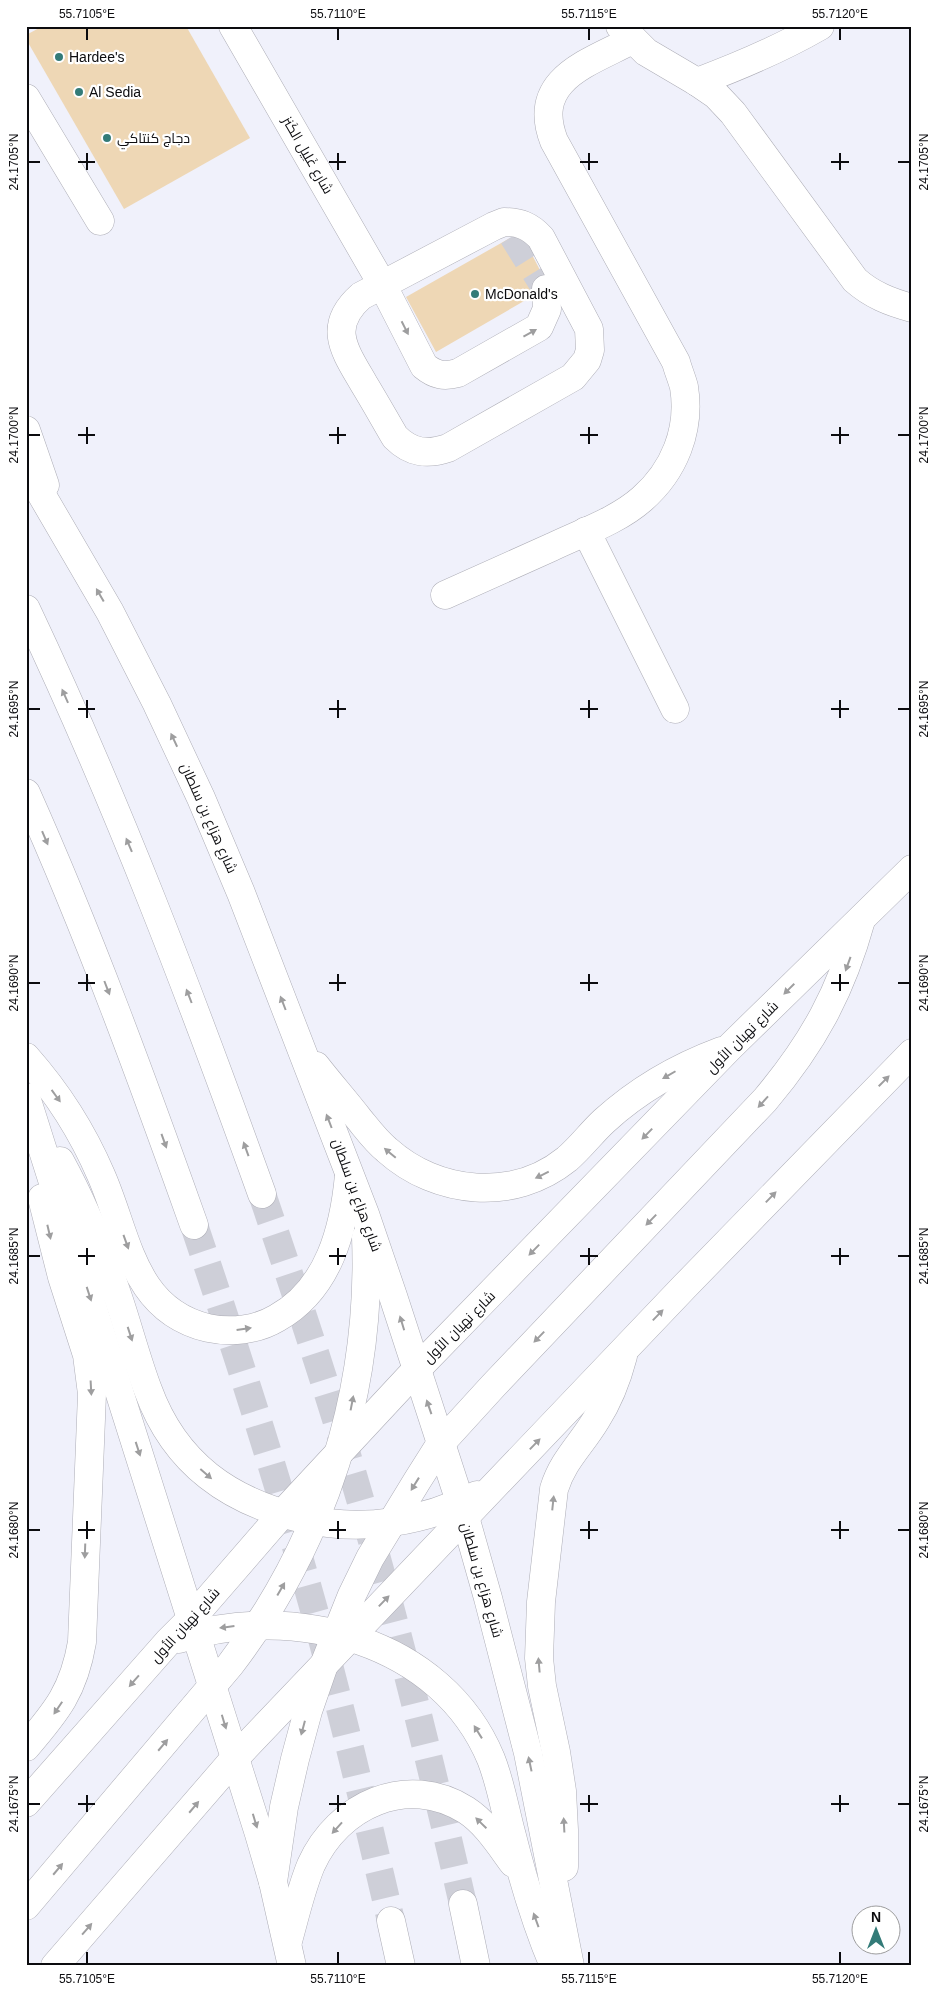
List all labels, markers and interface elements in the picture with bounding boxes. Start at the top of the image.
text: 55.7105°E [59,7,115,21]
text: 55.7110°E [310,7,366,21]
text: 55.7115°E [561,7,617,21]
text: 55.7120°E [812,7,868,21]
place label: Hardee's [69,49,125,65]
marker: Hardee's [53,51,65,63]
place label: Al Sedia [89,84,141,100]
marker: Al Sedia [73,86,85,98]
street label: شارع غَلِيل الكَنز [278,113,337,197]
place label: دجاج كنتاكي [117,130,190,150]
marker: دجاج كنتاكي [101,132,113,144]
text: 24.1705°N [7,134,21,190]
text: 24.1705°N [917,134,931,190]
place label: McDonald's [485,286,558,302]
marker: McDonald's [469,288,481,300]
one-way arrow [401,320,409,335]
one-way arrow [523,328,536,337]
text: 24.1700°N [7,407,21,463]
text: 24.1700°N [917,407,931,463]
one-way arrow [96,588,104,603]
text: 24.1695°N [7,681,21,737]
text: 24.1695°N [917,681,931,737]
one-way arrow [61,689,69,703]
one-way arrow [170,733,178,747]
street label: شارع هزاع بن سلطان [177,760,241,876]
one-way arrow [42,831,50,845]
one-way arrow [125,837,133,852]
text: 24.1690°N [7,955,21,1011]
text: 24.1690°N [917,955,931,1011]
one-way arrow [844,957,852,972]
one-way arrow [103,981,111,996]
one-way arrow [783,983,795,995]
one-way arrow [185,989,193,1003]
one-way arrow [279,996,287,1010]
street label: شارع نهيان الأول [703,998,782,1077]
one-way arrow [662,1070,675,1079]
one-way arrow [878,1075,890,1087]
one-way arrow [51,1089,61,1103]
one-way arrow [757,1095,769,1107]
one-way arrow [325,1113,332,1128]
one-way arrow [641,1127,653,1139]
one-way arrow [161,1133,168,1148]
street label: شارع هزاع بن سلطان [328,1136,385,1254]
one-way arrow [242,1141,249,1156]
one-way arrow [384,1148,397,1159]
one-way arrow [535,1171,549,1179]
one-way arrow [764,1192,776,1204]
one-way arrow [645,1213,657,1225]
one-way arrow [45,1224,53,1239]
text: 24.1685°N [7,1228,21,1284]
text: 24.1685°N [917,1228,931,1284]
one-way arrow [122,1235,130,1250]
one-way arrow [528,1244,540,1256]
one-way arrow [86,1287,93,1302]
street label: شارع نهيان الأول [420,1288,499,1367]
one-way arrow [652,1309,664,1321]
one-way arrow [397,1315,405,1330]
one-way arrow [236,1325,252,1333]
one-way arrow [126,1327,134,1342]
one-way arrow [533,1331,545,1343]
one-way arrow [88,1381,96,1397]
one-way arrow [348,1395,356,1411]
one-way arrow [424,1399,432,1414]
one-way arrow [529,1438,541,1450]
one-way arrow [135,1442,143,1457]
one-way arrow [199,1469,212,1480]
one-way arrow [410,1478,419,1491]
one-way arrow [549,1495,557,1511]
text: 24.1680°N [7,1502,21,1558]
text: 24.1680°N [917,1502,931,1558]
street label: شارع هزاع بن سلطان [457,1521,506,1640]
one-way arrow [81,1543,89,1559]
one-way arrow [277,1582,286,1595]
street label: شارع نهيان الأول [147,1584,224,1666]
one-way arrow [378,1596,390,1608]
one-way arrow [219,1623,235,1631]
one-way arrow [535,1657,543,1673]
one-way arrow [129,1674,140,1687]
one-way arrow [53,1701,63,1715]
one-way arrow [221,1714,228,1729]
one-way arrow [299,1720,307,1735]
one-way arrow [473,1726,482,1739]
one-way arrow [157,1739,169,1751]
one-way arrow [526,1756,534,1771]
text: 24.1675°N [7,1776,21,1832]
text: 24.1675°N [917,1776,931,1832]
one-way arrow [188,1800,199,1813]
one-way arrow [251,1814,259,1829]
one-way arrow [475,1817,487,1829]
one-way arrow [559,1817,567,1833]
one-way arrow [331,1822,343,1834]
one-way arrow [52,1862,63,1875]
north arrow [850,1904,900,1954]
text: N [871,1909,881,1925]
one-way arrow [532,1913,539,1928]
one-way arrow [81,1924,93,1936]
text: 55.7105°E [59,1972,115,1986]
text: 55.7110°E [310,1972,366,1986]
text: 55.7115°E [561,1972,617,1986]
text: 55.7120°E [812,1972,868,1986]

